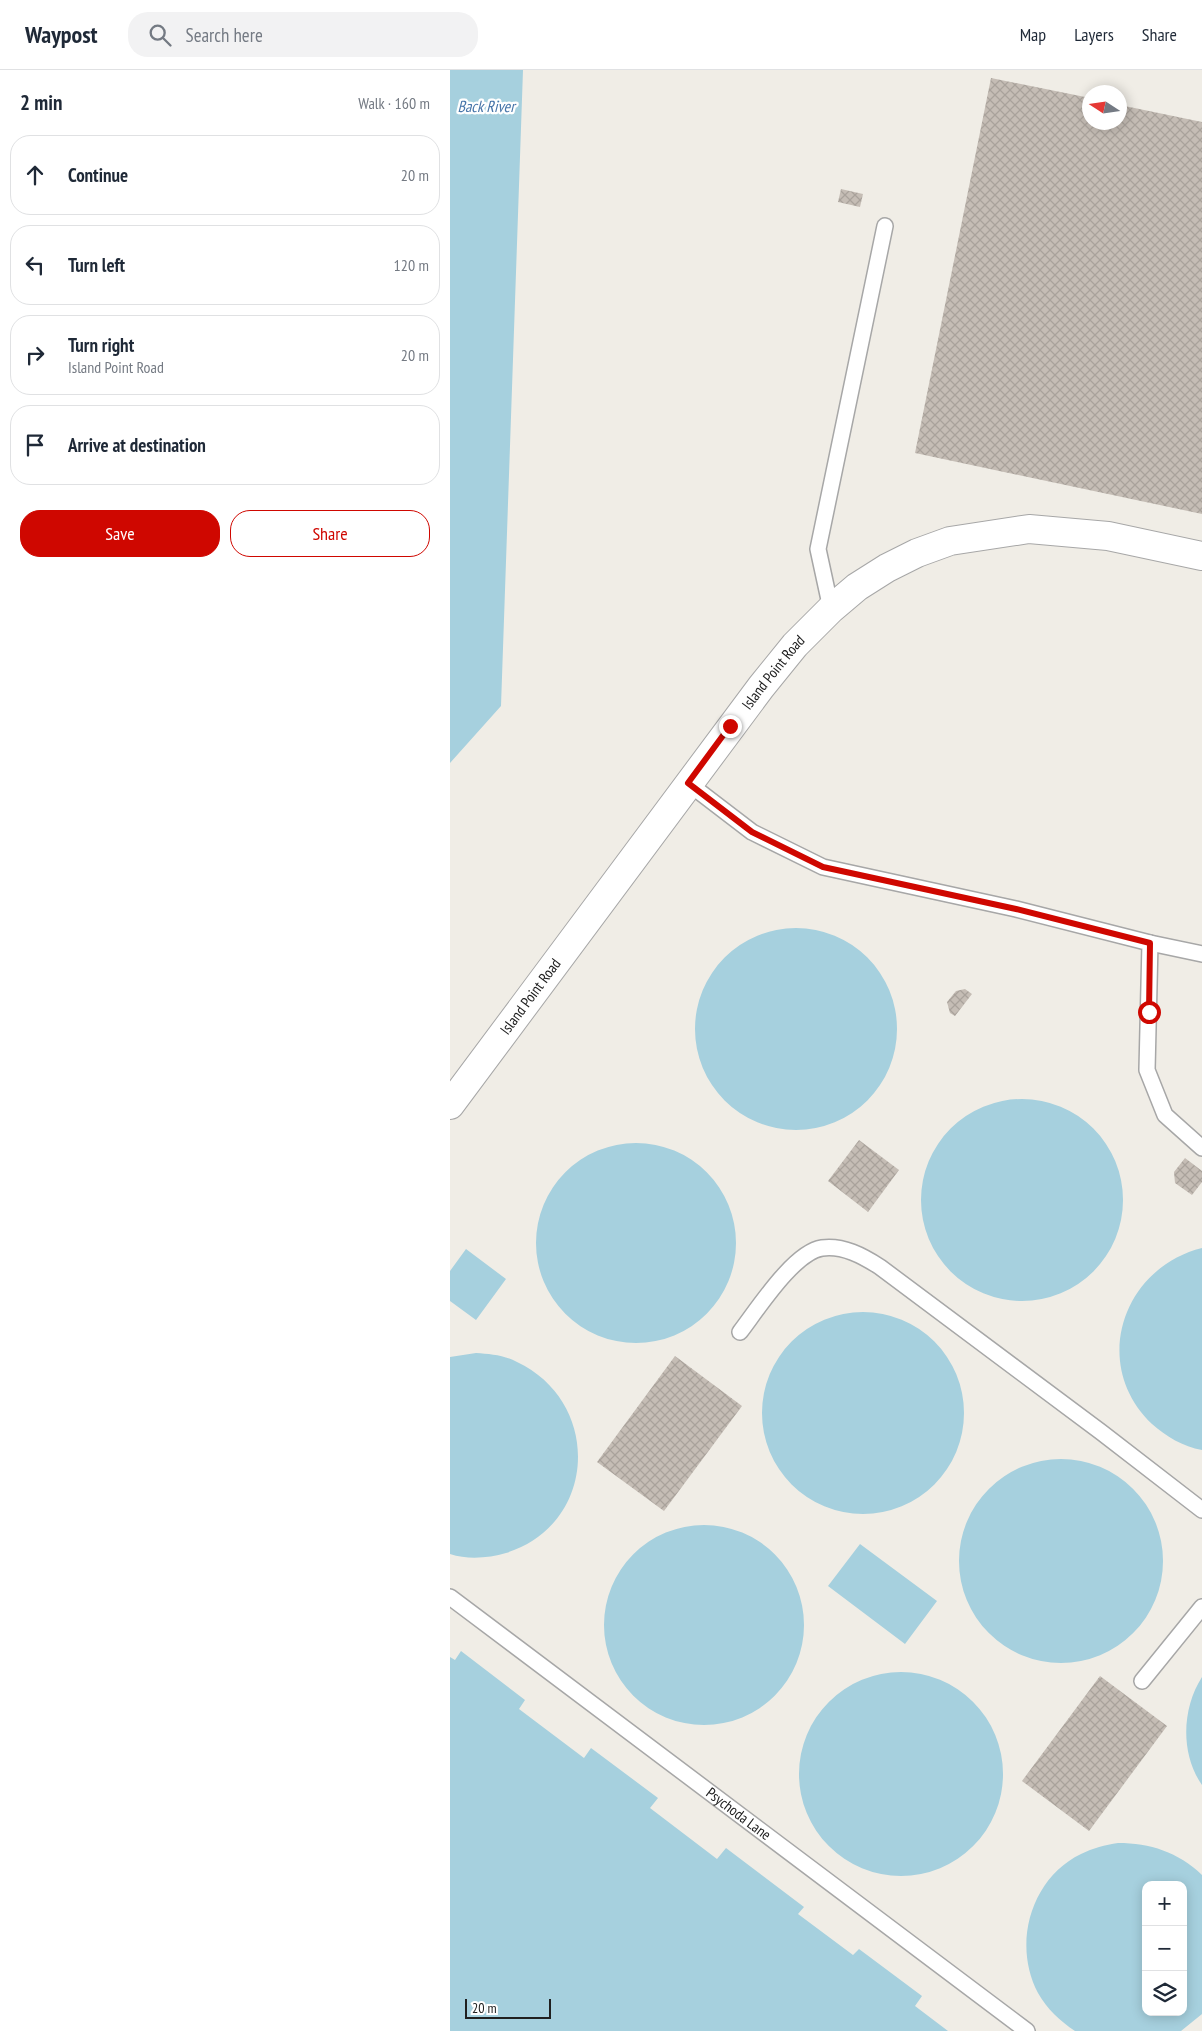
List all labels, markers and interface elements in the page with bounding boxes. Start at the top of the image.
search box [128,12,478,57]
text: Waypost [25,19,98,50]
icon: search [146,21,174,49]
text: Search here [186,23,263,47]
text: Map [1020,23,1046,46]
text: Layers [1074,23,1114,46]
text: Share [1142,23,1177,46]
north arrow [1082,85,1127,130]
text: 2 min [20,89,62,116]
text: Walk · 160 m [358,93,430,113]
water label: Back River [457,96,517,116]
icon: ahead [21,161,49,189]
text: Continue [68,163,128,187]
text: 20 m [401,165,429,185]
icon: left [21,251,49,279]
text: Turn left [68,253,125,277]
text: 120 m [394,255,429,275]
text: Turn right [68,333,134,357]
icon: right [21,341,49,369]
text: 20 m [401,345,429,365]
text: Island Point Road [68,357,164,377]
icon: arrive [21,431,49,459]
text: Arrive at destination [68,433,206,457]
button: Save [20,510,220,557]
button: Share [230,510,430,557]
street label: Island Point Road [737,631,808,713]
route end [719,715,742,738]
street label: Island Point Road [496,955,565,1038]
route start [1138,1001,1161,1024]
street label: Psychoda Lane [703,1783,775,1844]
map controls [1142,1881,1187,2016]
button: + [1142,1881,1187,1926]
button: − [1142,1926,1187,1971]
button: layers [1142,1971,1187,2016]
scale bar [465,1996,551,2019]
text: 20 m [472,1999,497,2017]

